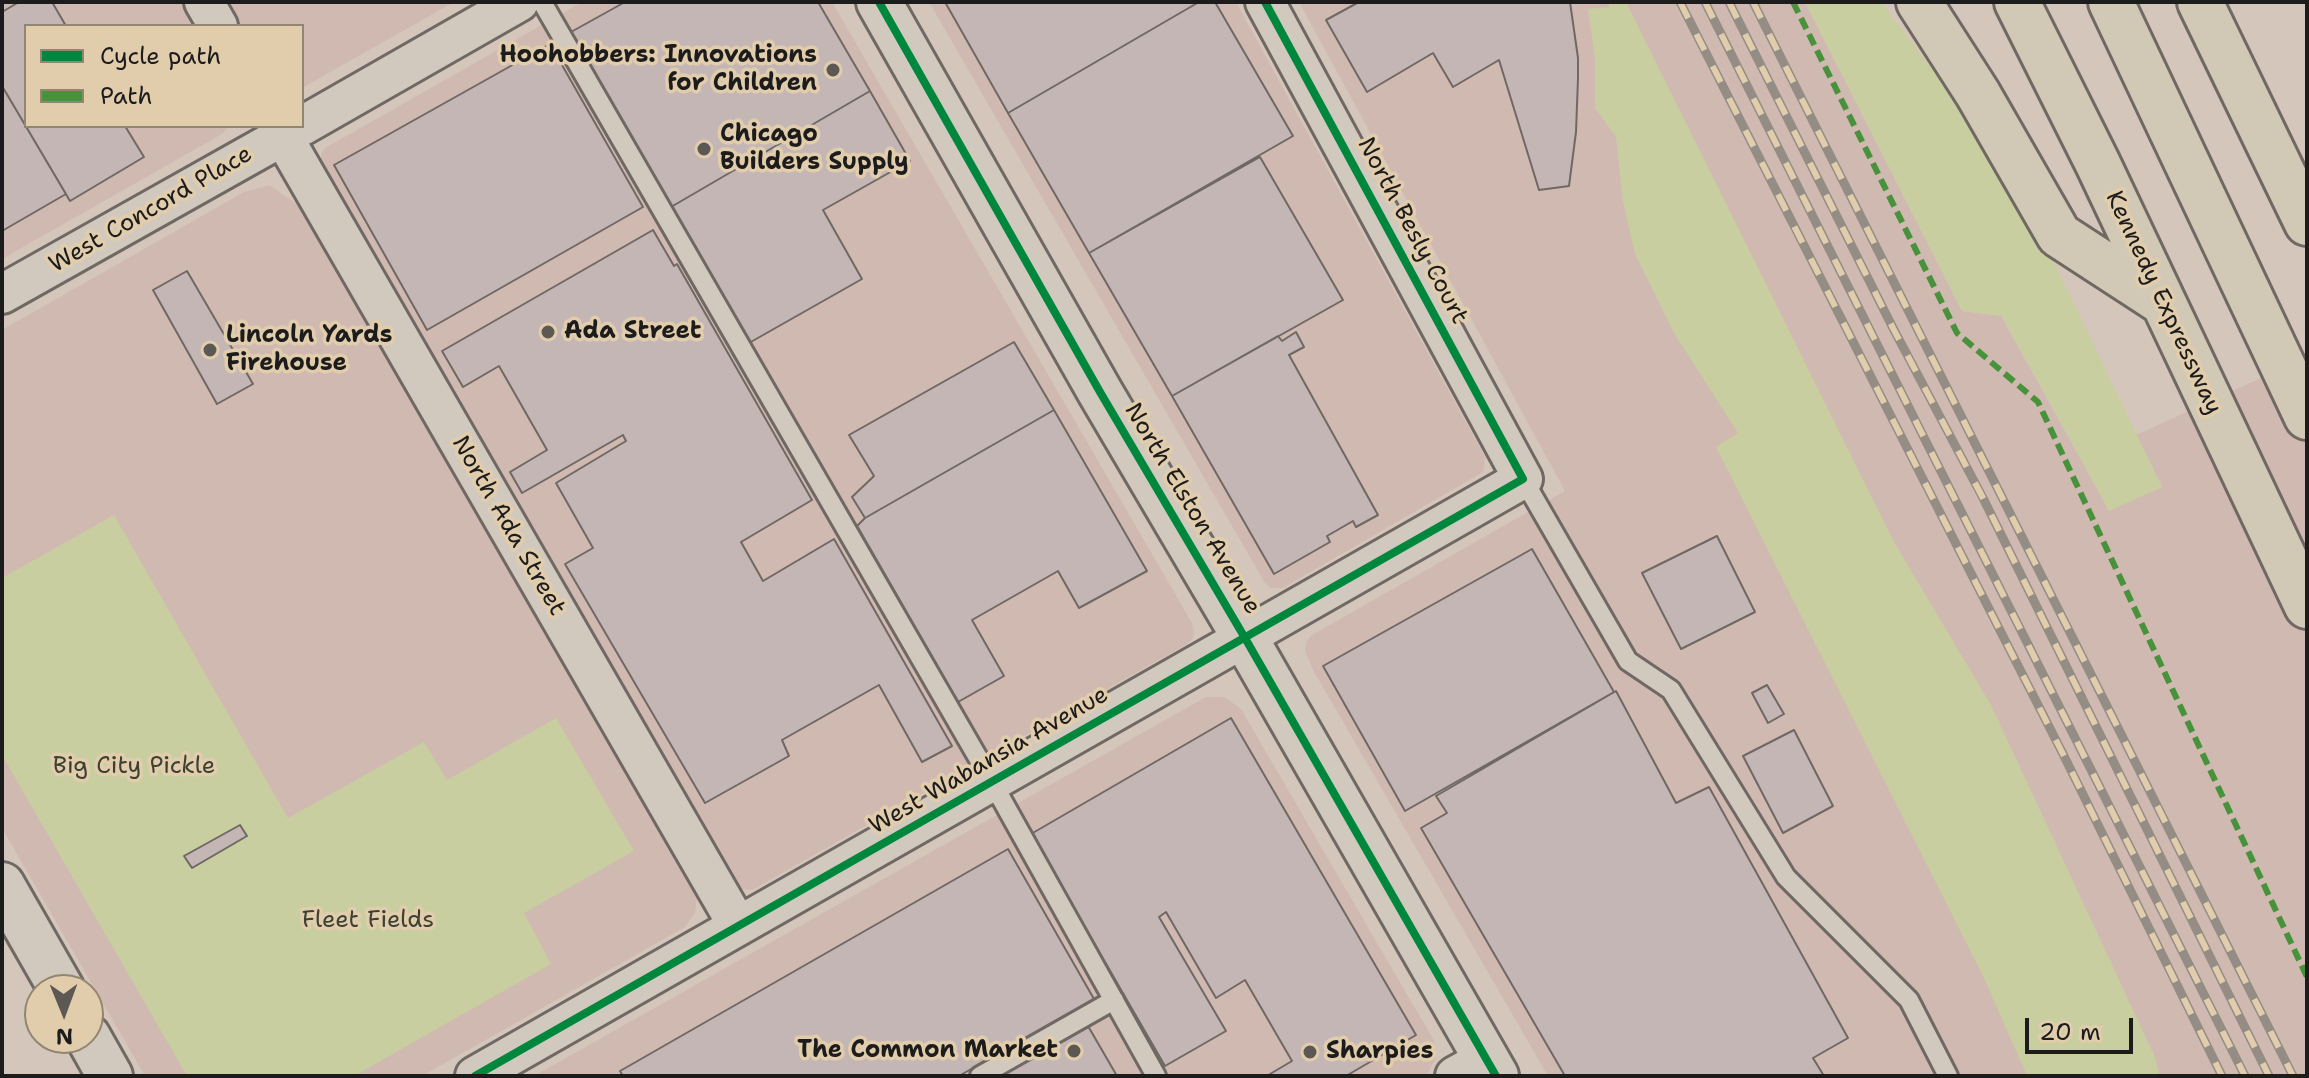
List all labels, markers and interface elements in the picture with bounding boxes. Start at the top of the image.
legend [24,24,304,128]
text: Cycle path [100,40,221,72]
place label: Hoohobbers: Innovations for Children [499,42,817,98]
marker: Hoohobbers: Innovations for Children [824,61,842,79]
text: Path [100,80,152,112]
place label: Chicago Builders Supply [720,121,909,177]
street label: North Besly Court [1351,133,1473,329]
street label: West Concord Place [44,140,258,280]
marker: Chicago Builders Supply [695,140,713,158]
street label: Kennedy Expressway [2099,187,2227,419]
place label: Ada Street [564,318,701,346]
place label: Lincoln Yards Firehouse [226,322,392,378]
marker: Ada Street [539,323,557,341]
marker: Lincoln Yards Firehouse [201,341,219,359]
street label: North Elston Avenue [1118,398,1266,620]
street label: North Ada Street [445,431,571,621]
street label: West Wabansia Avenue [864,681,1114,841]
park label: Big City Pickle [53,753,215,781]
park label: Fleet Fields [302,907,434,935]
north arrow [24,974,104,1054]
scale bar [2029,1002,2137,1052]
text: 20 m [2039,1016,2101,1048]
text: N [55,1022,73,1051]
place label: The Common Market [797,1037,1058,1065]
place label: Sharpies [1326,1038,1433,1066]
marker: The Common Market [1065,1042,1083,1060]
marker: Sharpies [1301,1043,1319,1061]

